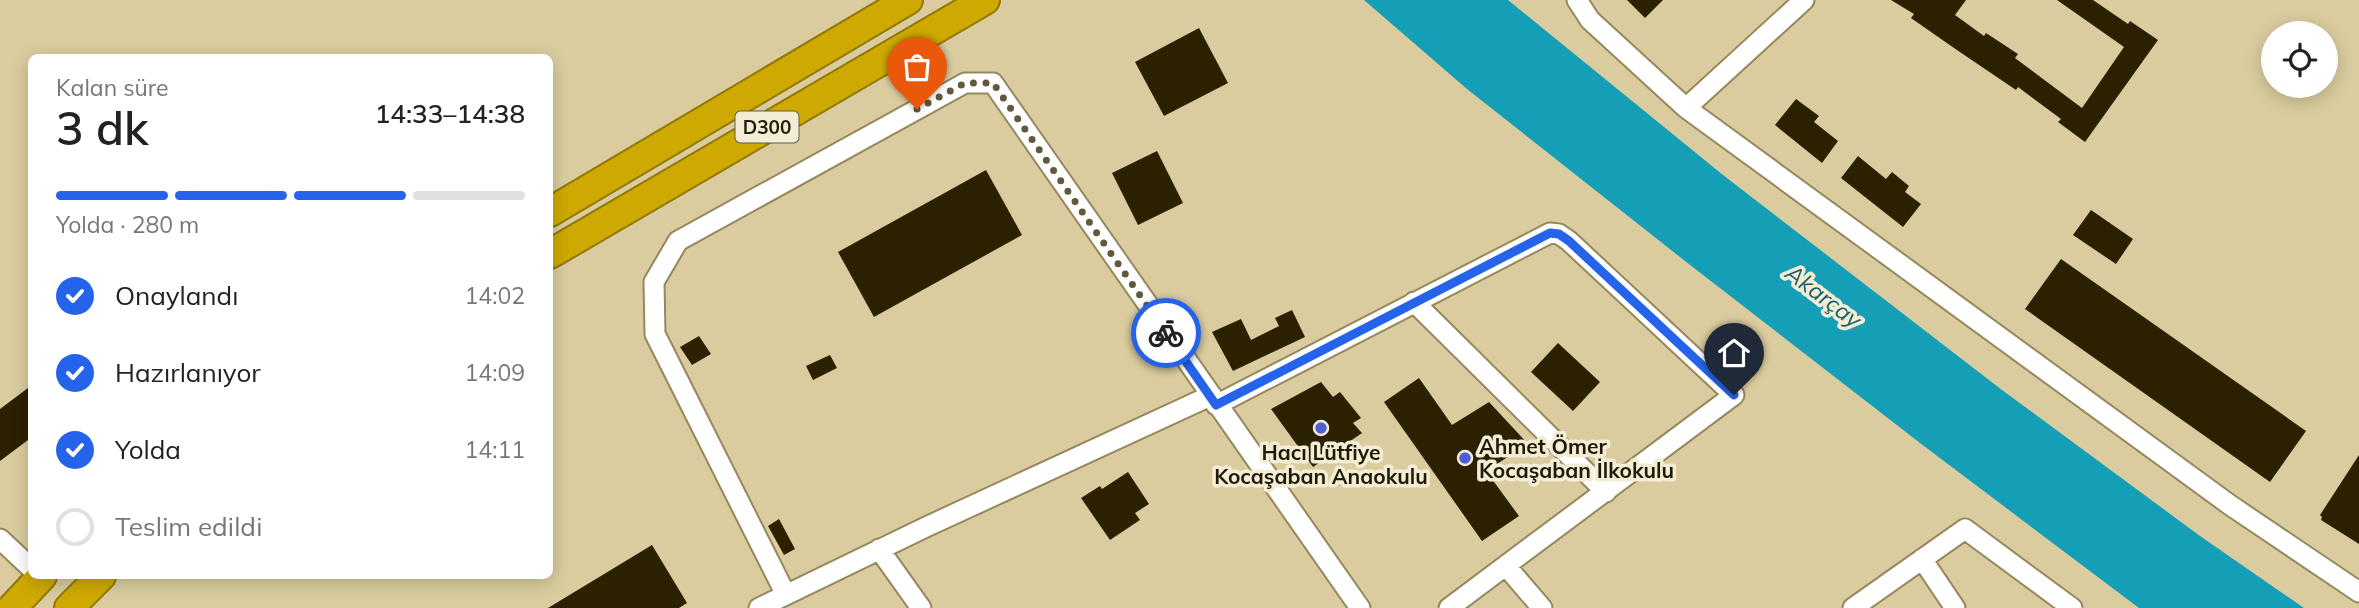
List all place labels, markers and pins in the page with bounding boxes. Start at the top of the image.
pin [887,37,947,109]
pin [1704,323,1764,395]
marker: Hacı Lütfiye Kocaşaban Anaokulu [1313,420,1329,436]
place label: Ahmet Ömer Kocaşaban İlkokulu [1479,433,1674,483]
place label: Hacı Lütfiye Kocaşaban Anaokulu [1214,439,1428,489]
marker: Ahmet Ömer Kocaşaban İlkokulu [1457,450,1473,466]

